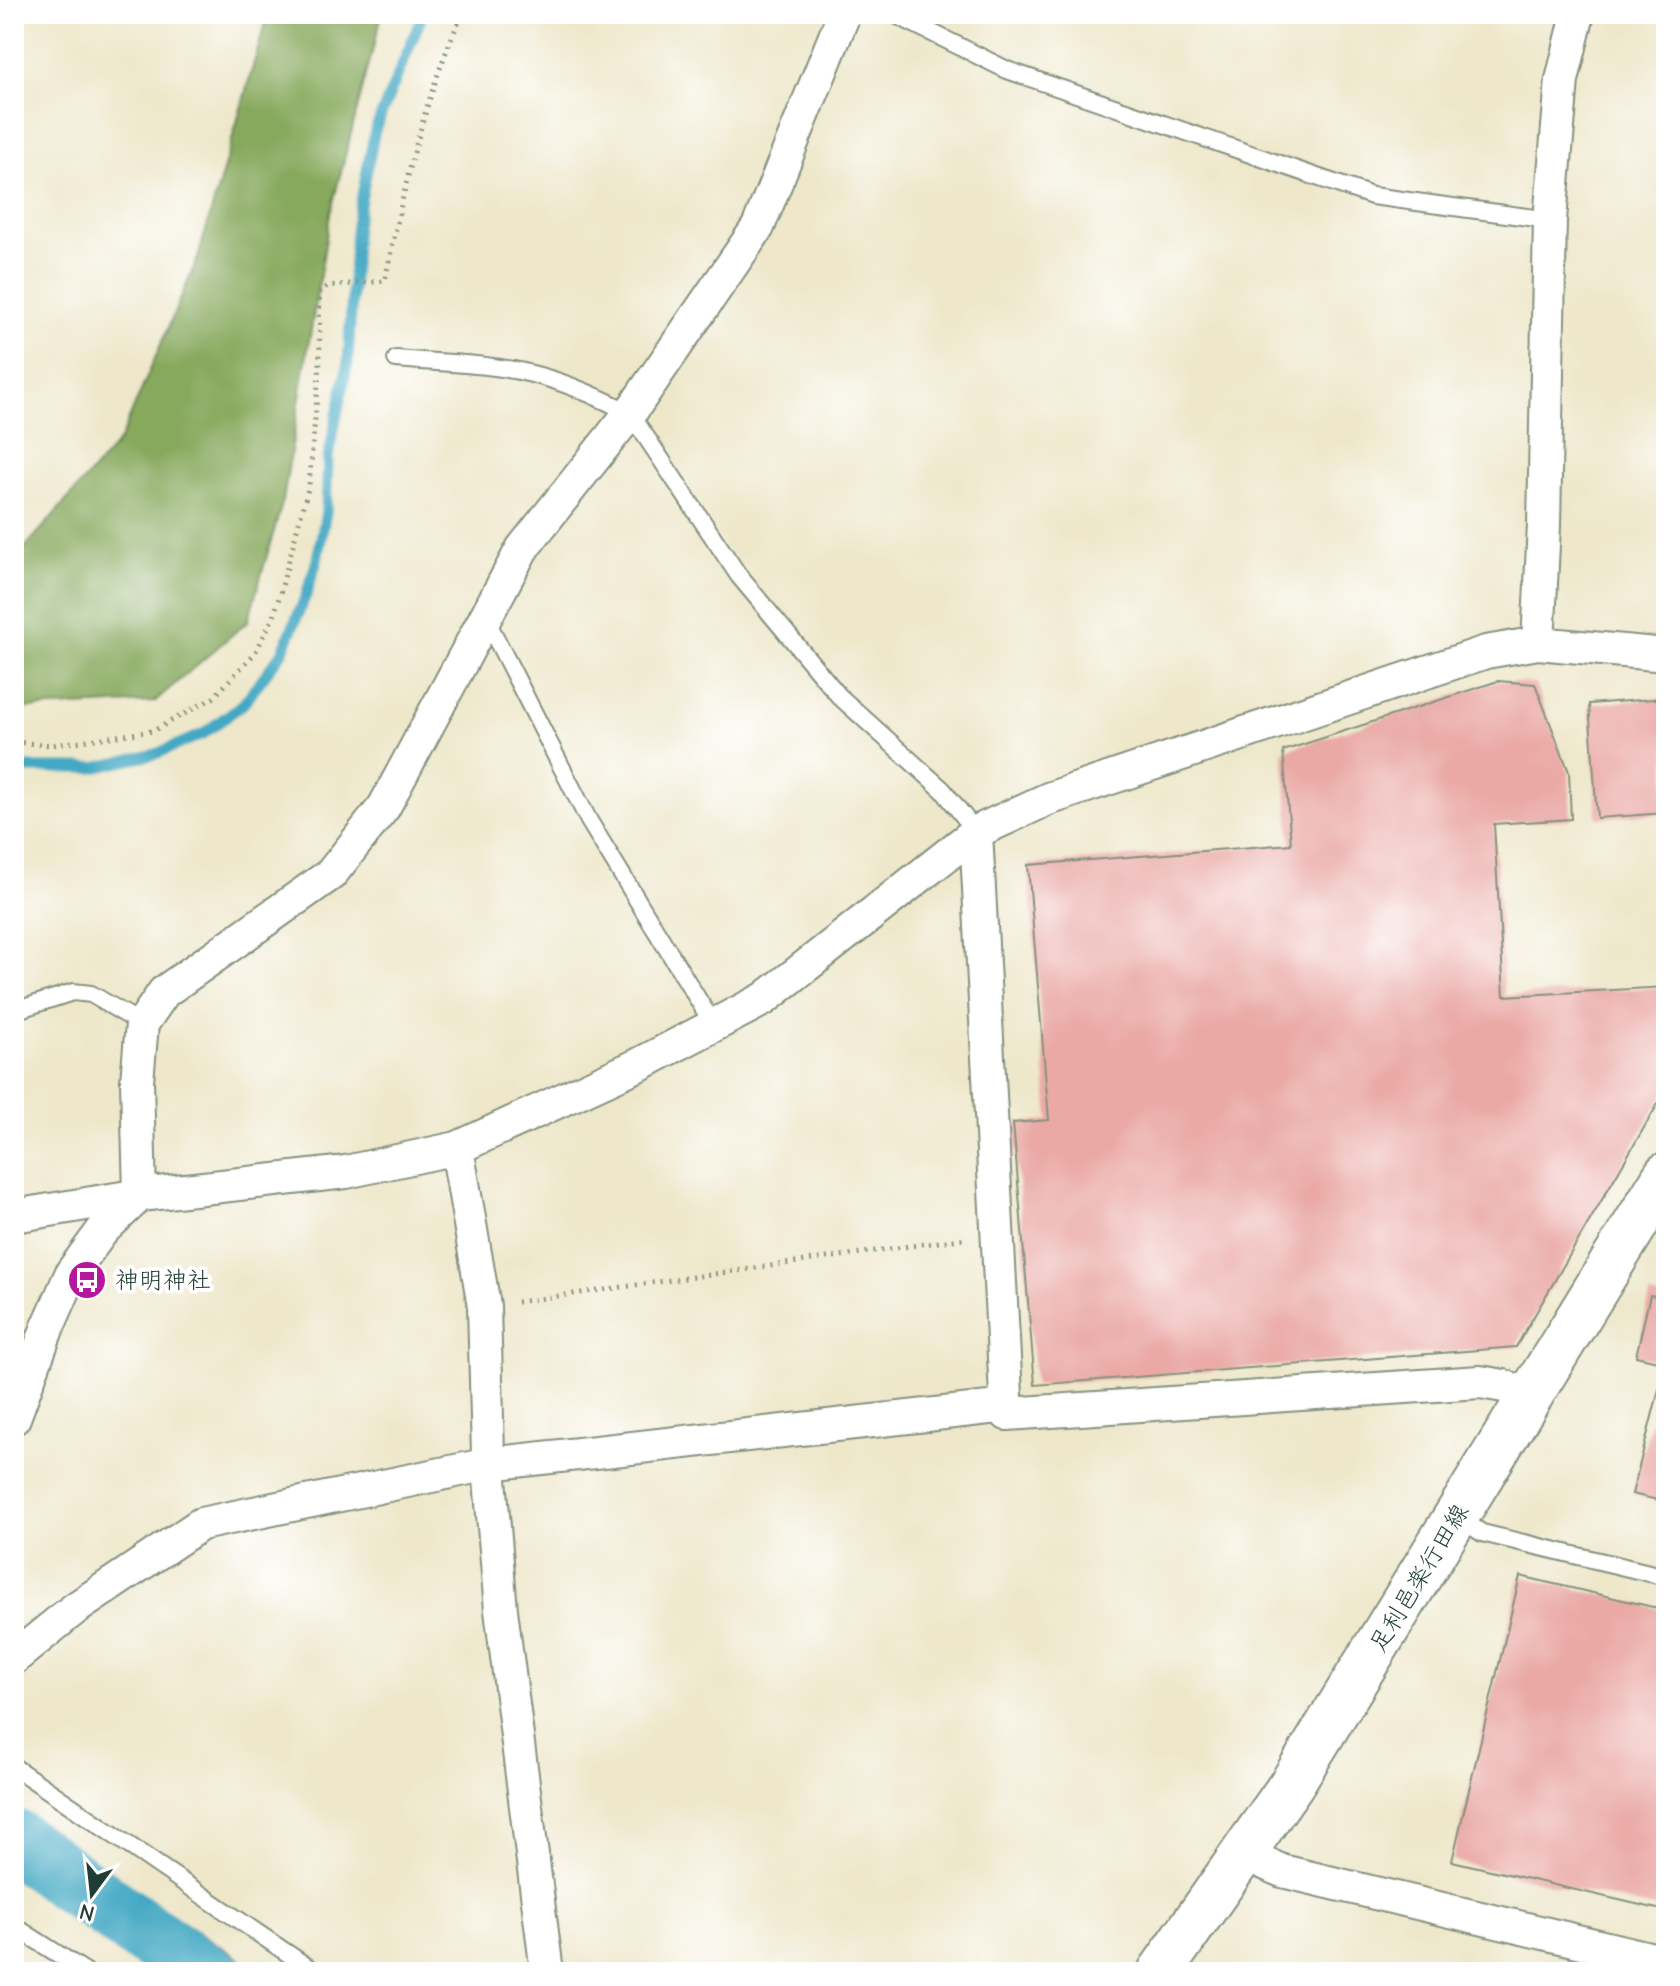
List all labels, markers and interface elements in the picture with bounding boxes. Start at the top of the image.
bus stop icon: 神明神社 [66,1259,108,1301]
place label: 神明神社 [115,1266,211,1294]
street label: 足利邑楽行田線 [1364,1499,1474,1657]
north arrow [52,1854,132,1934]
text: N [77,1898,97,1927]

